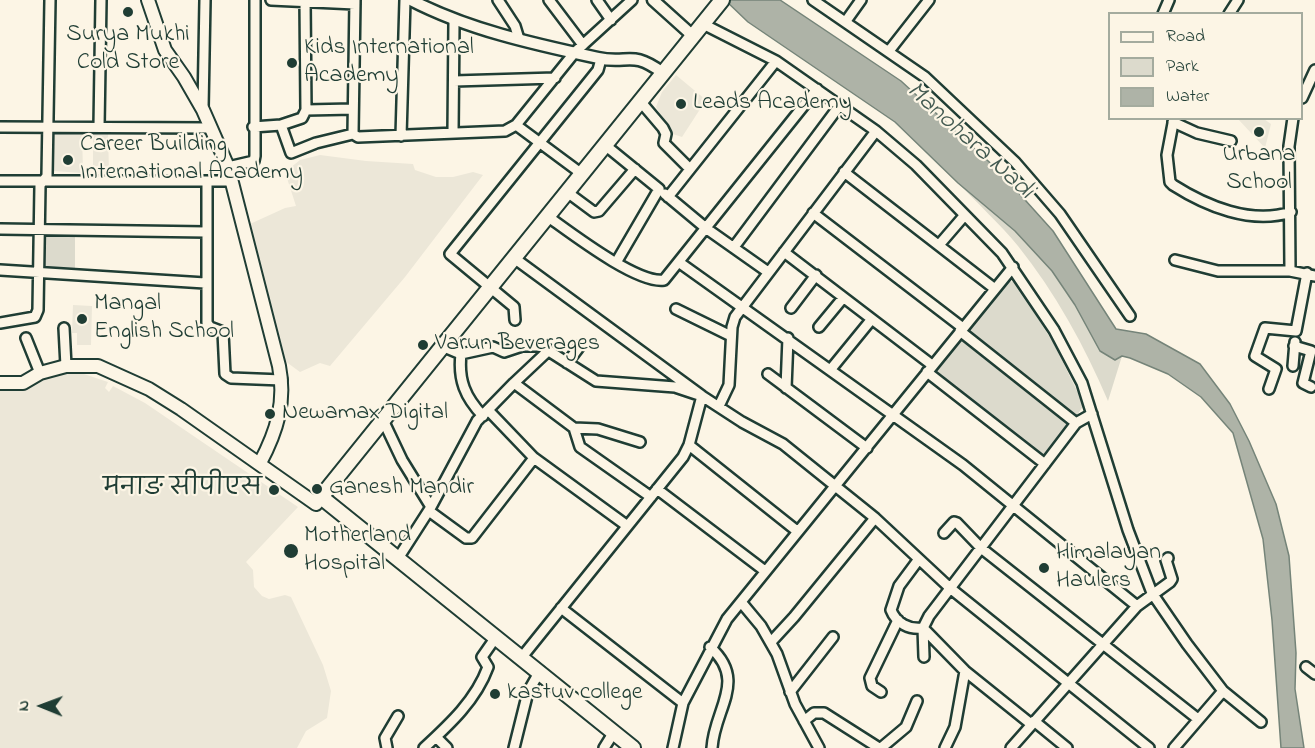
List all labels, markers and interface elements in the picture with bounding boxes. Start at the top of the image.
marker: Surya Mukhi Cold Store [121,5,135,19]
legend [1108,12,1303,120]
place label: Surya Mukhi Cold Store [66,22,190,78]
text: Road [1166,24,1205,50]
place label: Kids International Academy [304,35,474,91]
text: Park [1166,54,1199,80]
marker: Kids International Academy [285,56,299,70]
water label: Manohara Nadi [899,76,1039,208]
text: Water [1166,84,1209,110]
place label: Leads Academy [693,90,852,118]
marker: Leads Academy [674,97,688,111]
marker: Urbana School [1252,125,1266,139]
place label: Career Building International Academy [80,132,303,188]
place label: Urbana School [1222,142,1296,198]
marker: Career Building International Academy [61,153,75,167]
place label: Mangal English School [94,291,234,347]
marker: Mangal English School [75,312,89,326]
place label: Varun Beverages [435,331,600,359]
marker: Varun Beverages [416,338,430,352]
place label: Newamax Digital [282,400,448,428]
marker: Newamax Digital [263,407,277,421]
place label: Ganesh Mandir [329,475,474,503]
place label: मनाङ सीपीएस [103,476,262,504]
marker: Ganesh Mandir [310,482,324,496]
marker: मनाङ सीपीएस [267,483,281,497]
place label: Motherland Hospital [304,523,411,579]
place label: Himalayan Haulers [1056,540,1161,596]
marker: Motherland Hospital [282,542,300,560]
marker: Himalayan Haulers [1037,561,1051,575]
north arrow [12,676,72,736]
place label: kastuv college [507,680,642,708]
marker: kastuv college [488,687,502,701]
text: N [12,700,36,711]

